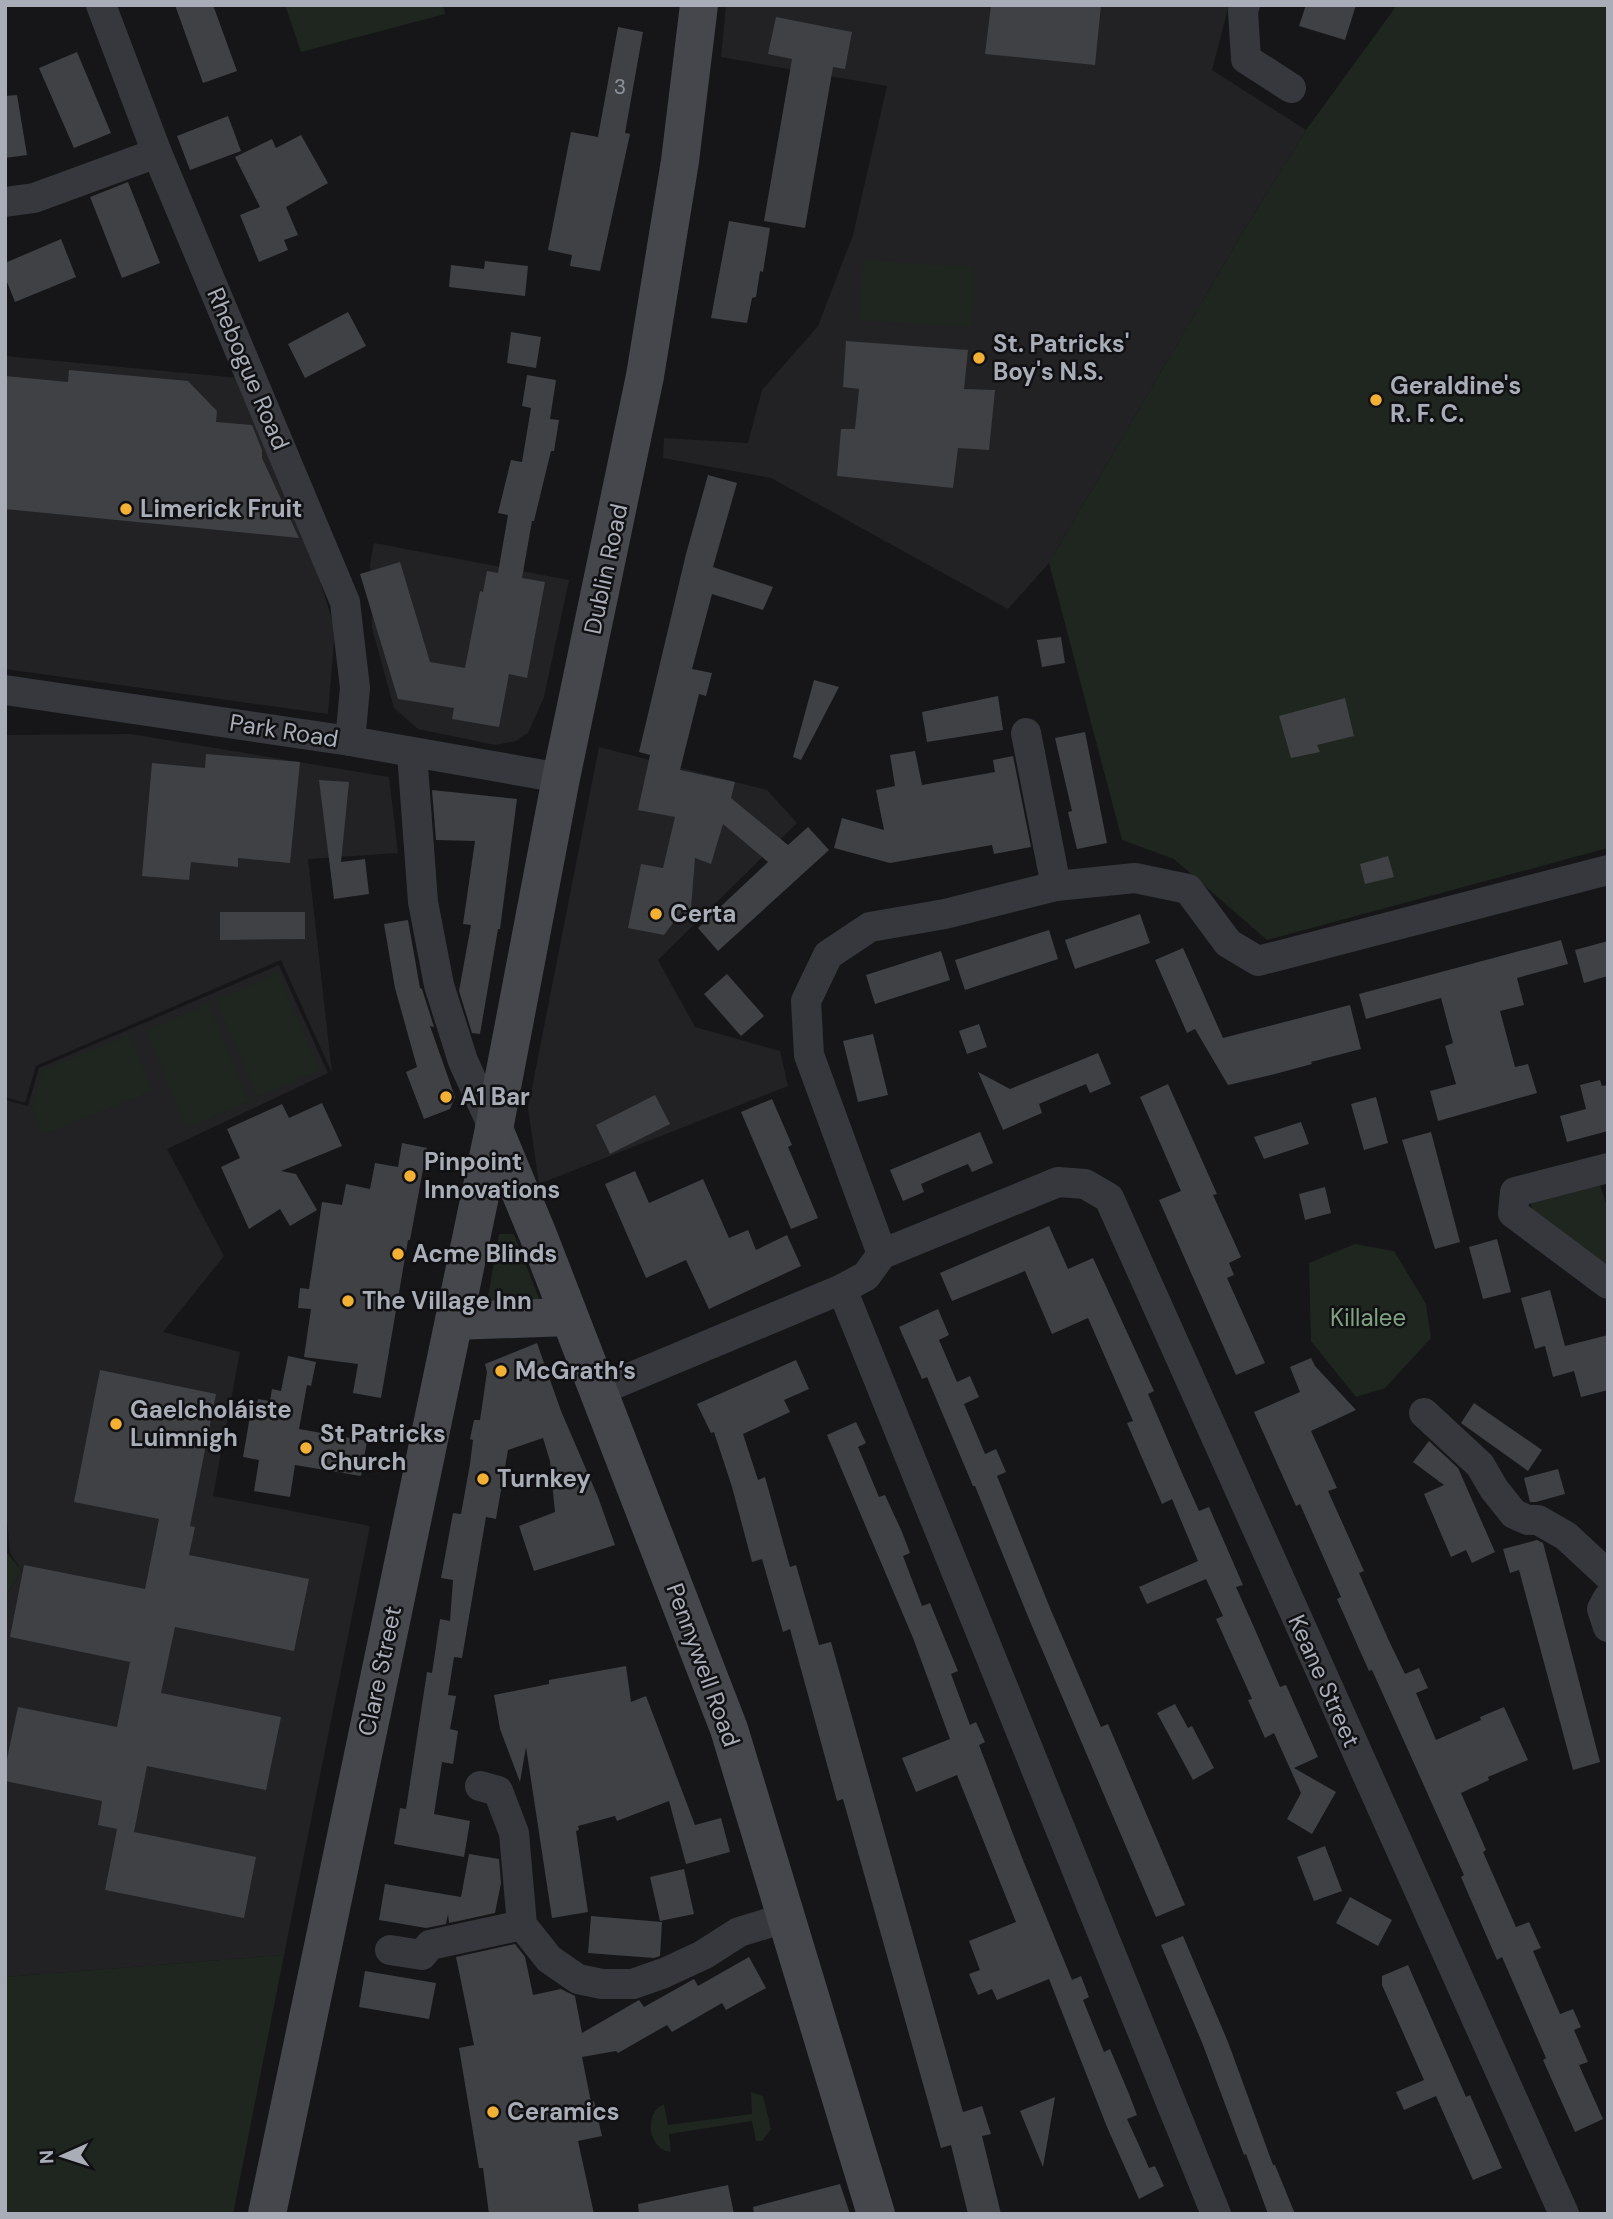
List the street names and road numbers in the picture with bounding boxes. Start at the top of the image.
street label: Rhebogue Road [200,283,297,455]
street label: Dublin Road [577,501,634,637]
street label: Park Road [228,707,341,754]
street label: Pennywell Road [660,1579,747,1751]
street label: Clare Street [351,1603,408,1739]
street label: Keane Street [1281,1610,1367,1752]

